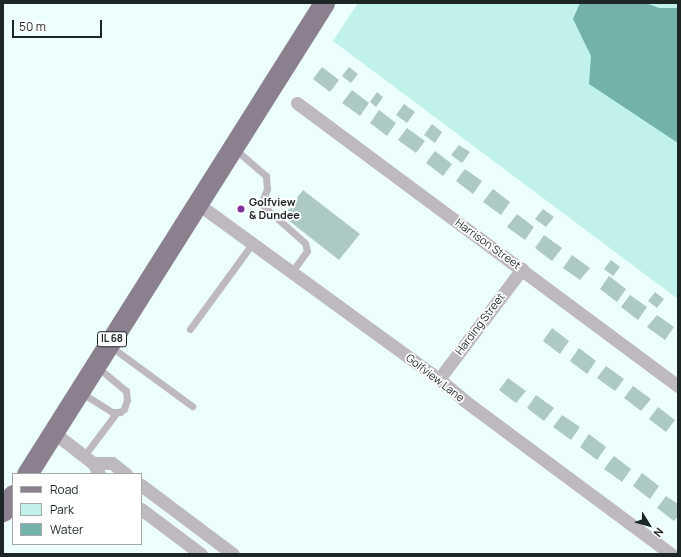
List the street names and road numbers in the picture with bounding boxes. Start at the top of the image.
street label: Harrison Street [453,216,523,272]
street label: Harding Street [452,290,508,358]
road number: IL 68 [96,331,128,347]
street label: Golfview Lane [403,351,467,405]

